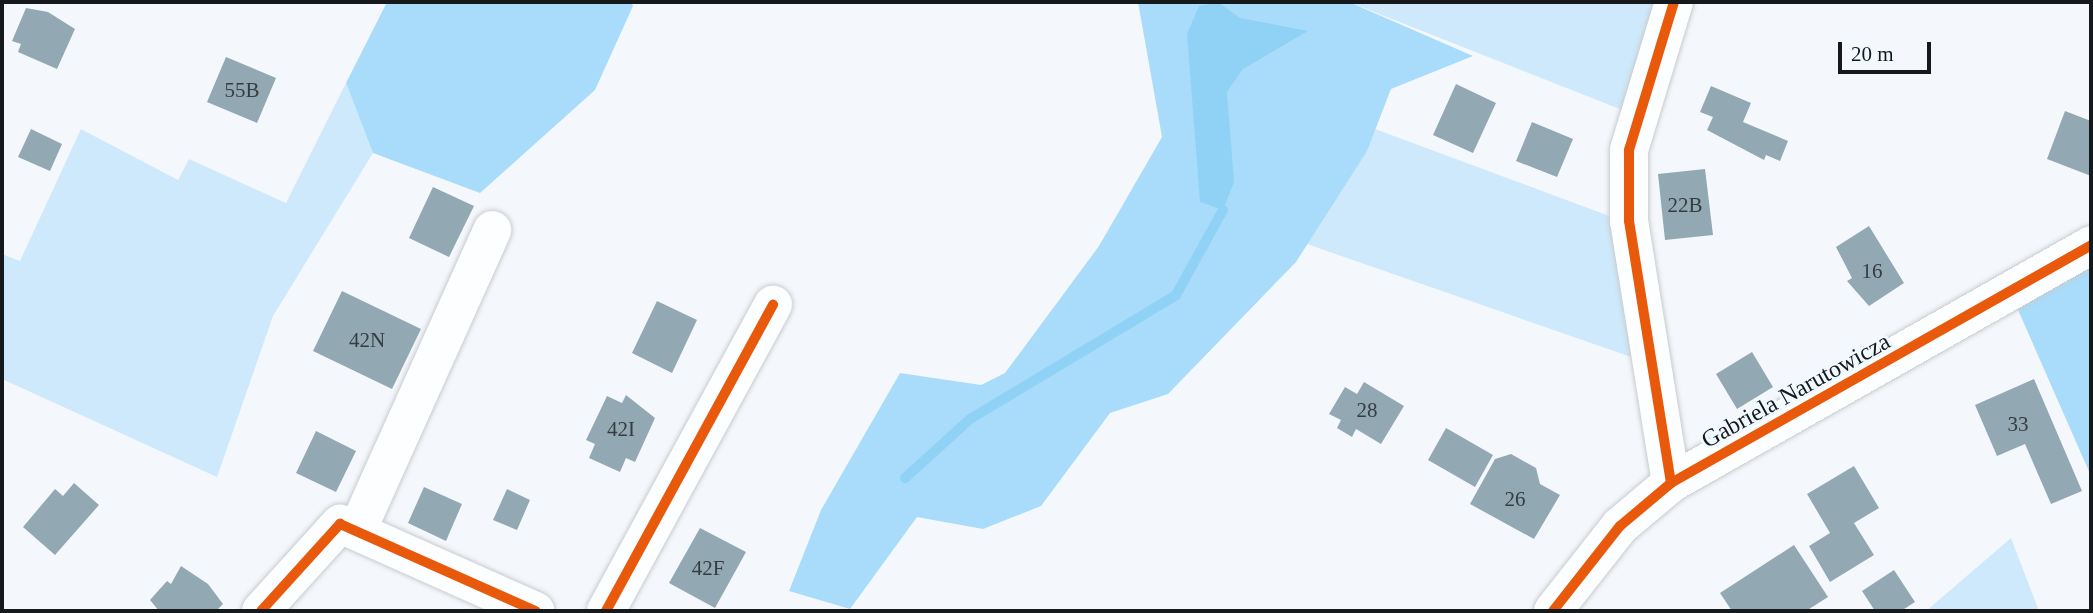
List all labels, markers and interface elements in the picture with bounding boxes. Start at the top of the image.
scale bar [1841,28,1934,72]
text: 20 m [1851,42,1894,66]
house number: 55B [224,77,260,103]
house number: 22B [1667,192,1703,218]
house number: 16 [1862,258,1882,284]
house number: 42N [349,327,385,353]
street label: Gabriela Narutowicza [1697,327,1895,455]
house number: 28 [1356,397,1378,423]
house number: 33 [2008,411,2028,437]
house number: 42I [607,416,635,442]
house number: 26 [1504,486,1526,512]
house number: 42F [692,555,724,581]

